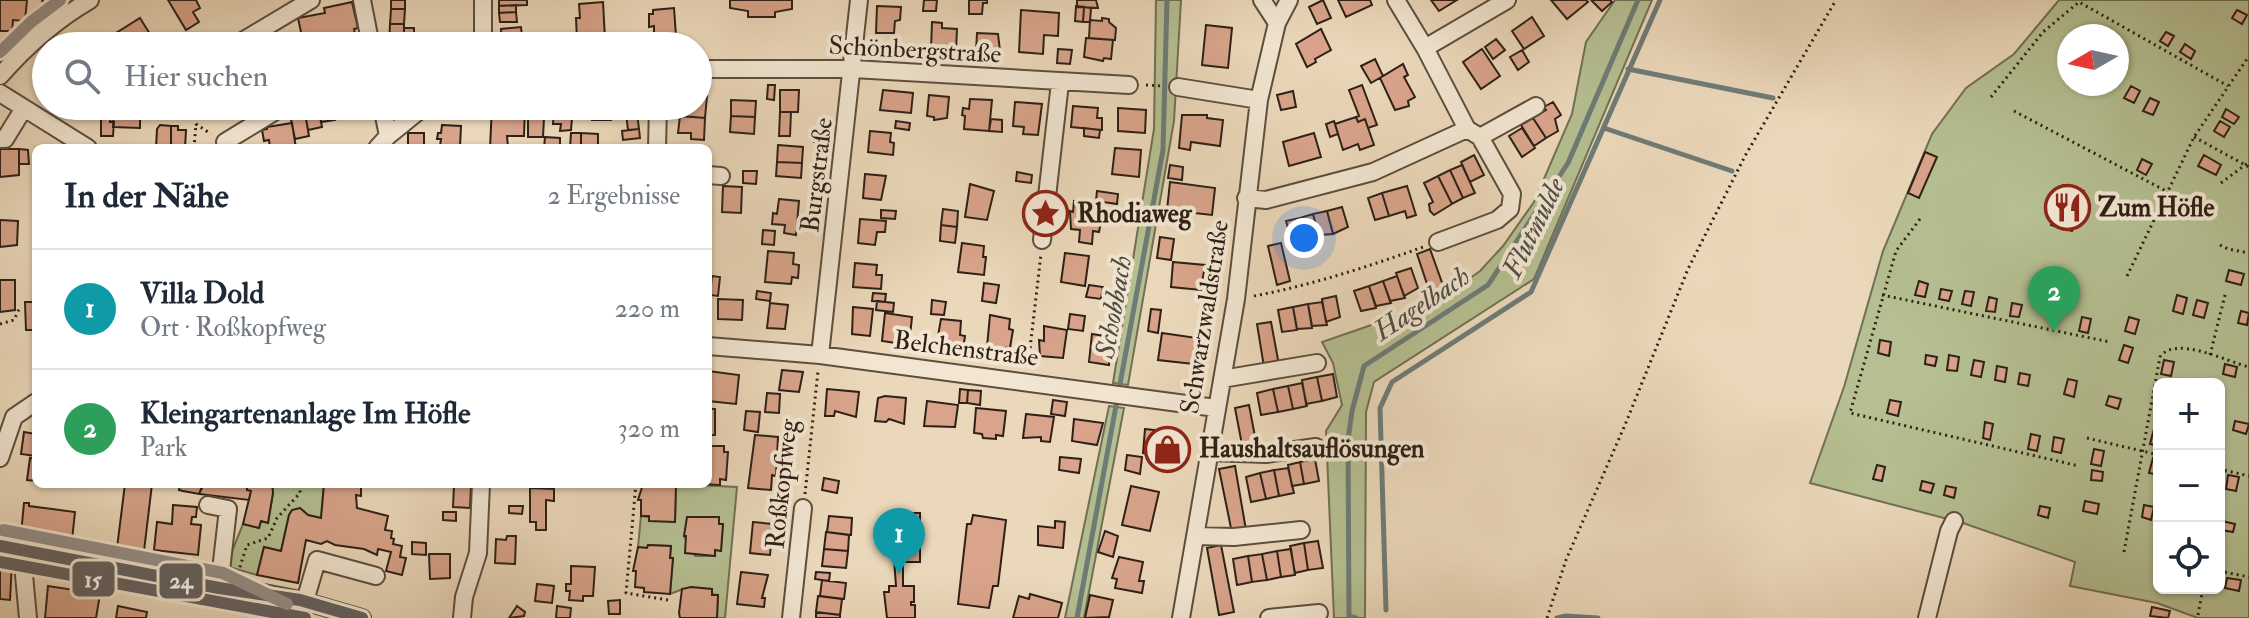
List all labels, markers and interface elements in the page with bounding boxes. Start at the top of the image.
north arrow [2057,24,2129,96]
street label: Schönbergstraße [828,29,1002,71]
search box [32,32,712,120]
icon: search [60,54,104,98]
text: Hier suchen [124,58,268,95]
street label: Burgstraße [794,116,840,234]
water label: Flutmulde [1494,172,1573,285]
text: In der Nähe [64,175,229,218]
text: 2 Ergebnisse [548,180,680,212]
restaurant icon: Zum Höfle [2043,184,2091,232]
place icon: Rhodiaweg [1022,190,1070,238]
place label: Zum Höfle [2098,192,2215,224]
place label: Rhodiaweg [1077,198,1193,231]
street label: Schwarzwaldstraße [1174,218,1236,416]
your location [1284,218,1324,258]
water label: Schobbach [1088,253,1140,362]
water label: Hagelbach [1365,259,1477,350]
pin: 2 [2028,266,2080,332]
text: Villa Dold [140,275,264,312]
text: 1 [85,293,95,325]
text: 220 m [615,293,680,325]
text: Ort · Roßkopfweg [140,312,326,344]
street label: Belchenstraße [892,324,1040,374]
map controls [2153,378,2225,594]
button: + [2153,378,2225,450]
text: Kleingartenanlage Im Höfle [140,395,470,432]
text: 2 [83,413,97,445]
text: 320 m [618,413,680,445]
street label: Roßkopfweg [759,416,806,551]
shop icon: Haushaltsauflösungen [1144,425,1192,473]
text: Park [140,432,187,464]
place label: Haushaltsauflösungen [1199,433,1425,466]
button: − [2153,450,2225,522]
pin: 1 [873,508,925,574]
button: locate [2153,522,2225,594]
line badge: 15 [71,560,116,598]
line badge: 24 [158,562,204,600]
text: 15 [84,566,102,594]
text: 24 [169,567,195,595]

